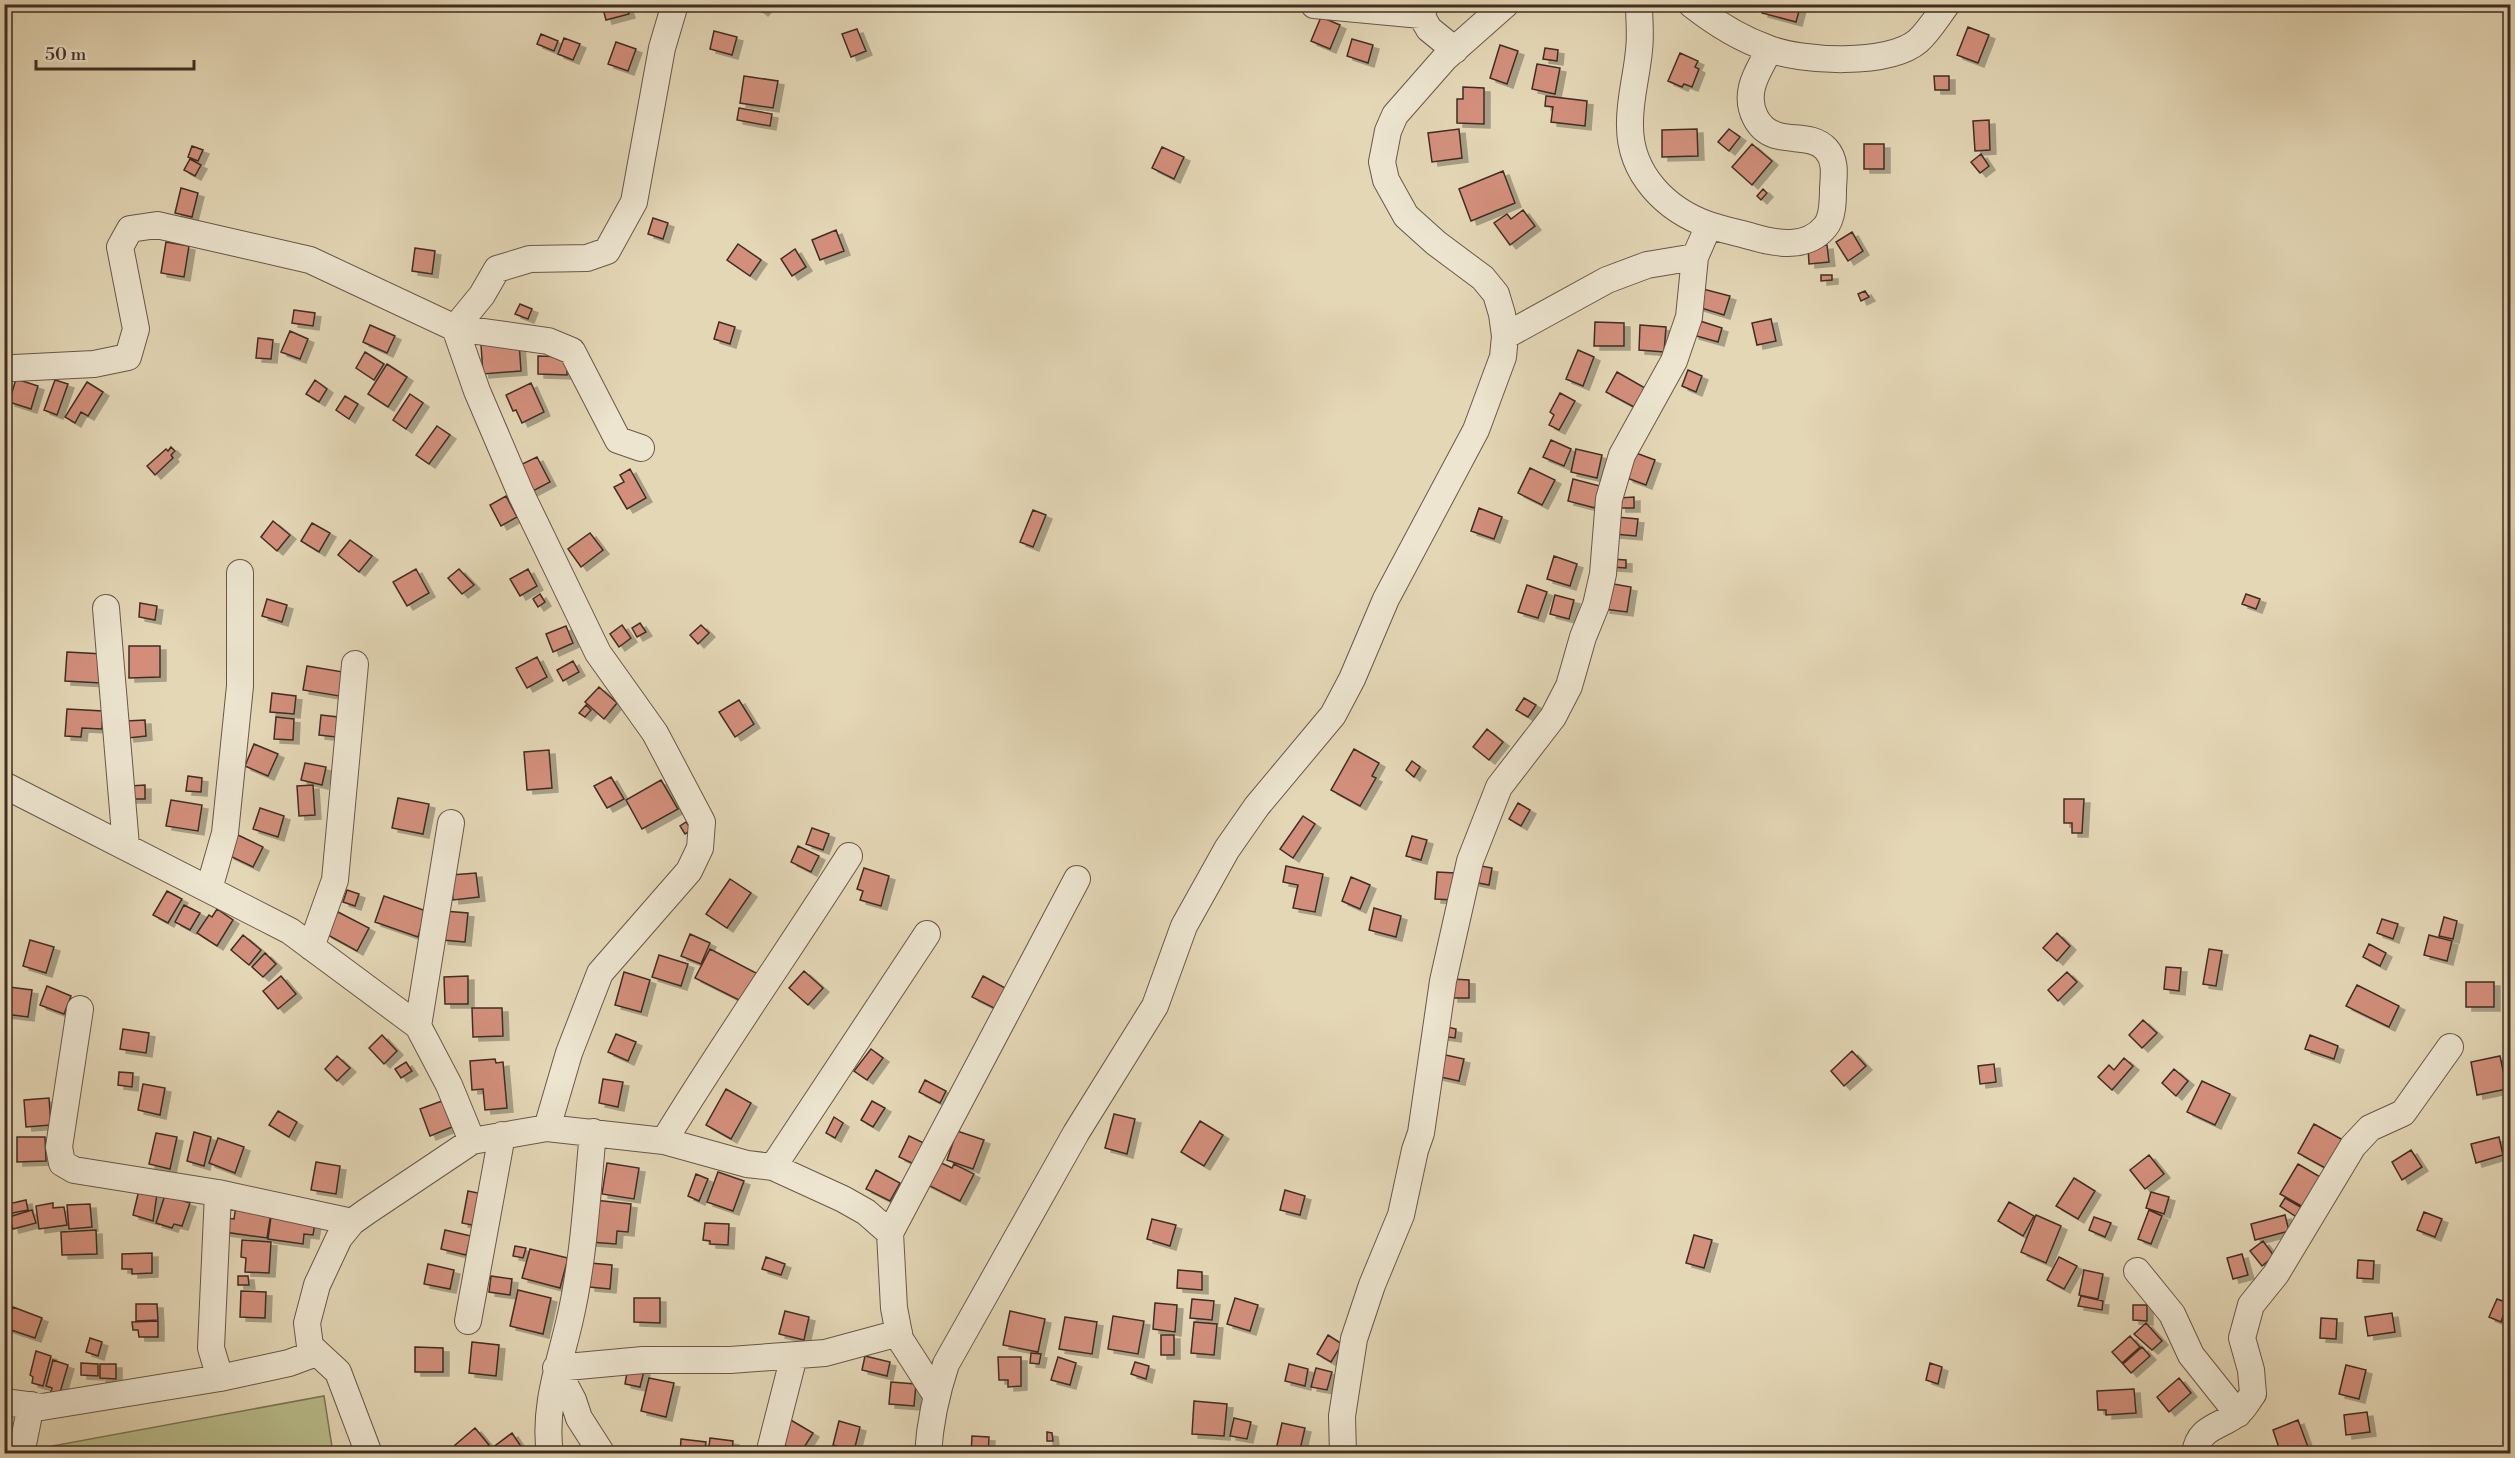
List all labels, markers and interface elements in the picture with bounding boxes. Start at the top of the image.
scale bar [36,33,194,71]
text: 50 m [45,43,87,66]

